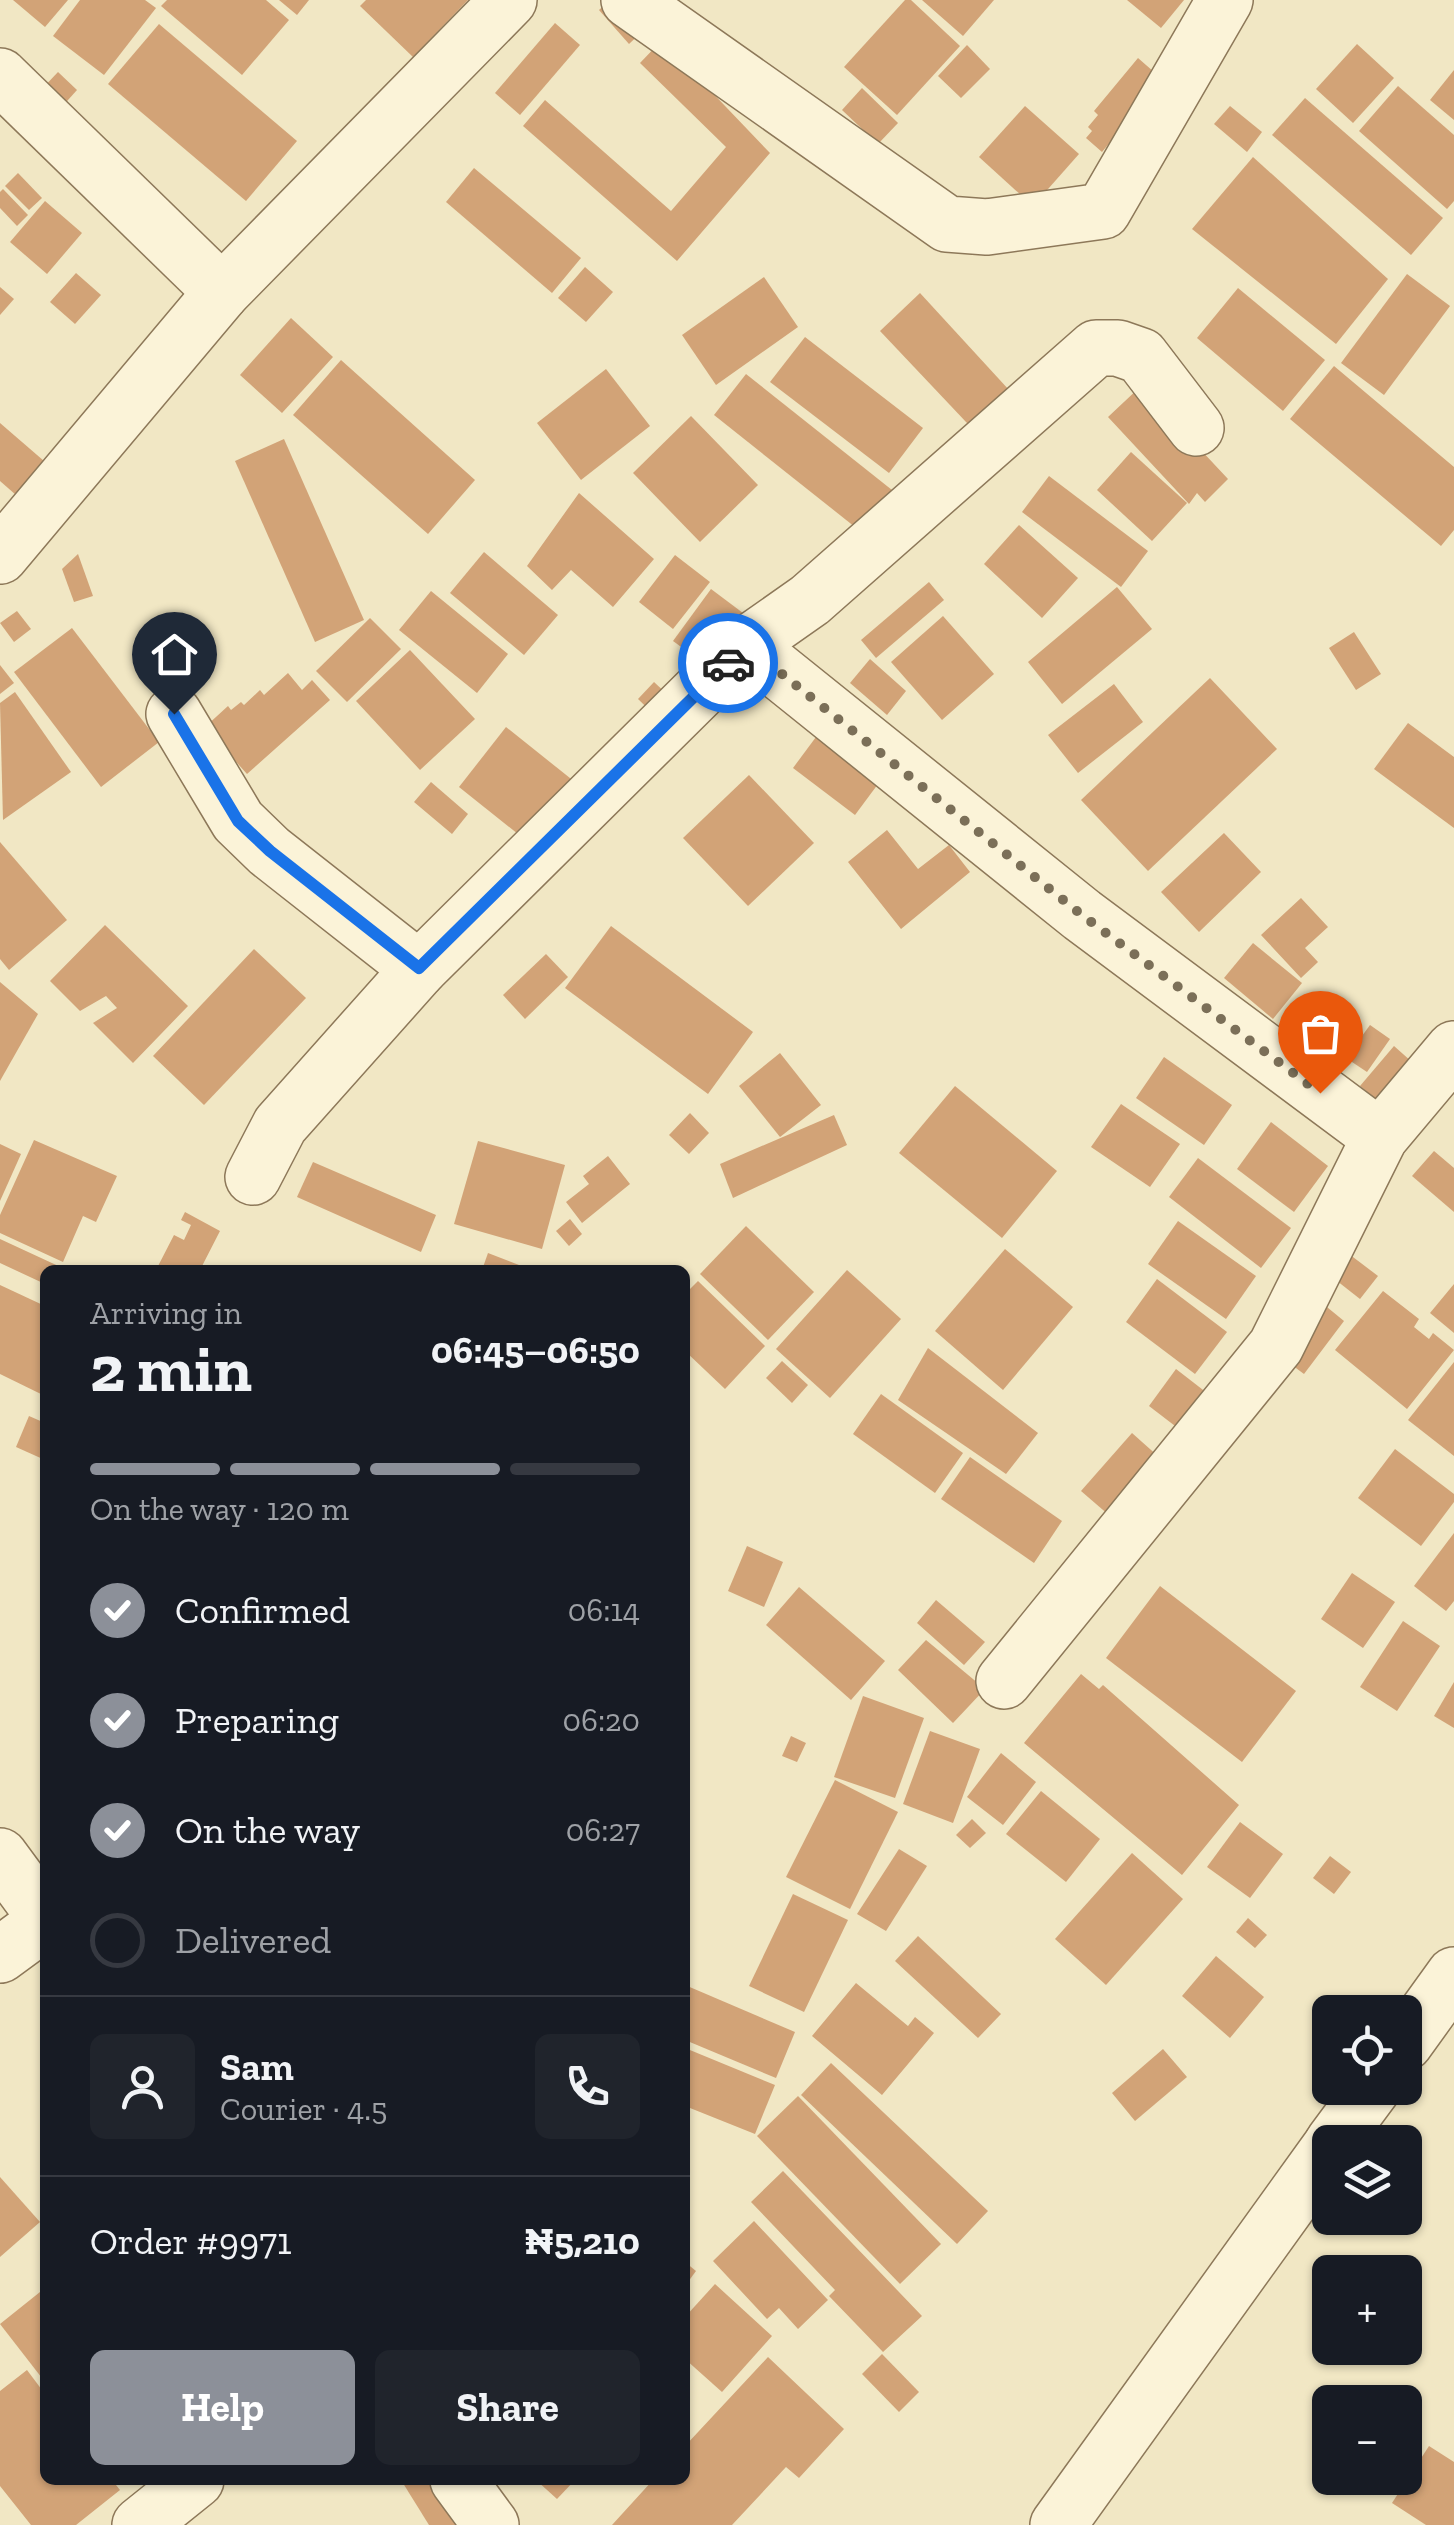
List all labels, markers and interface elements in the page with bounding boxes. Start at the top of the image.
pin [132,612,217,715]
courier [678,613,778,713]
icon: home [147,627,202,682]
icon: car [701,636,756,691]
pin [1278,991,1363,1094]
icon: bag [1293,1006,1348,1061]
text: Arriving in [90,1294,242,1332]
text: 06:45–06:50 [431,1327,640,1373]
text: 2 min [90,1330,252,1408]
text: On the way · 120 m [90,1490,349,1528]
icon: check [90,1583,145,1638]
text: Confirmed [175,1587,350,1633]
text: 06:14 [568,1591,640,1629]
icon: check [90,1693,145,1748]
text: Preparing [175,1697,339,1743]
text: 06:20 [562,1701,640,1739]
icon: check [90,1803,145,1858]
text: On the way [175,1807,360,1853]
text: 06:27 [566,1811,640,1849]
text: Delivered [175,1917,331,1963]
map controls [1312,1995,1422,2495]
button: locate [1312,1995,1422,2105]
button: person [90,2034,195,2139]
button: phone [535,2034,640,2139]
text: Sam [220,2044,294,2090]
text: Courier · 4.5 [220,2090,387,2128]
button: layers [1312,2125,1422,2235]
text: Order #9971 [90,2218,292,2264]
text: ₦5,210 [524,2218,640,2264]
button: + [1312,2255,1422,2365]
button: Help [90,2350,355,2465]
button: Share [375,2350,640,2465]
button: − [1312,2385,1422,2495]

